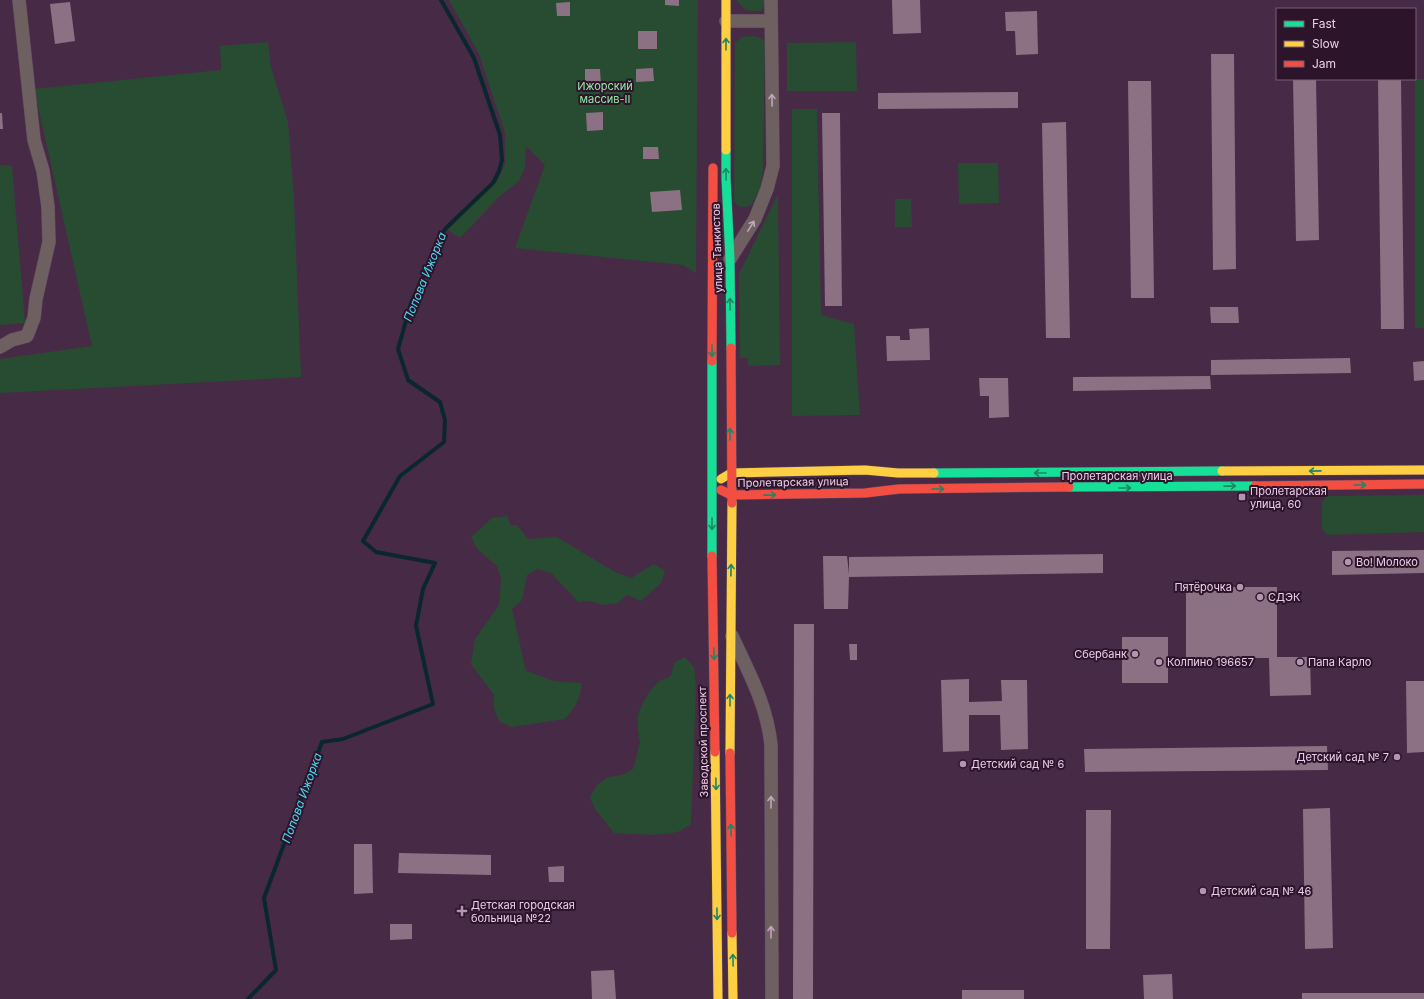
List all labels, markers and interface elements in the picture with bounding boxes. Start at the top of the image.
legend [1276,8,1416,80]
text: Fast [1312,16,1336,31]
text: Slow [1312,36,1340,51]
one-way arrow [722,38,730,51]
text: Jam [1312,56,1336,71]
park label: Ижорский массив-II [577,79,633,106]
one-way arrow [768,94,776,107]
one-way arrow [722,168,730,181]
street label: улица Танкистов [708,203,726,293]
one-way arrow [747,221,755,232]
water label: Попова Ижорка [400,230,449,324]
one-way arrow [726,298,734,311]
one-way arrow [708,344,716,357]
one-way arrow [726,428,734,441]
one-way arrow [1309,467,1322,475]
one-way arrow [1034,469,1047,477]
street label: Пролетарская улица [1061,469,1173,483]
street label: Пролетарская улица [737,474,849,490]
one-way arrow [1353,481,1366,489]
one-way arrow [1223,483,1236,490]
one-way arrow [1118,484,1131,492]
place label: Пролетарская улица, 60 [1250,484,1327,511]
one-way arrow [931,485,944,493]
one-way arrow [763,491,776,498]
marker: Пролетарская улица, 60 [1237,492,1247,502]
one-way arrow [708,517,716,530]
place label: Во! Молоко [1356,555,1418,569]
marker: Во! Молоко [1343,557,1353,567]
one-way arrow [727,564,735,577]
place label: Пятёрочка [1174,580,1232,594]
marker: Пятёрочка [1235,582,1245,592]
place label: СДЭК [1268,590,1301,604]
marker: СДЭК [1255,592,1265,602]
one-way arrow [710,647,718,660]
place label: Сбербанк [1074,647,1127,661]
marker: Сбербанк [1130,649,1140,659]
place label: Колпино 196657 [1167,655,1254,669]
place label: Папа Карло [1308,655,1372,669]
marker: Колпино 196657 [1154,657,1164,667]
marker: Папа Карло [1295,657,1305,667]
street label: Заводской проспект [695,686,711,798]
one-way arrow [726,694,734,707]
place label: Детский сад № 7 [1296,750,1389,764]
water label: Попова Ижорка [278,751,325,845]
marker: Детский сад № 7 [1392,752,1402,762]
place label: Детский сад № 6 [971,757,1064,771]
marker: Детский сад № 6 [958,759,968,769]
one-way arrow [712,777,720,790]
one-way arrow [767,796,775,809]
one-way arrow [727,824,735,837]
place label: Детский сад № 46 [1211,884,1312,898]
marker: Детский сад № 46 [1198,886,1208,896]
place label: Детская городская больница №22 [471,898,575,925]
marker: Детская городская больница №22 [456,905,468,917]
one-way arrow [714,907,721,920]
one-way arrow [767,926,775,939]
one-way arrow [729,954,737,967]

